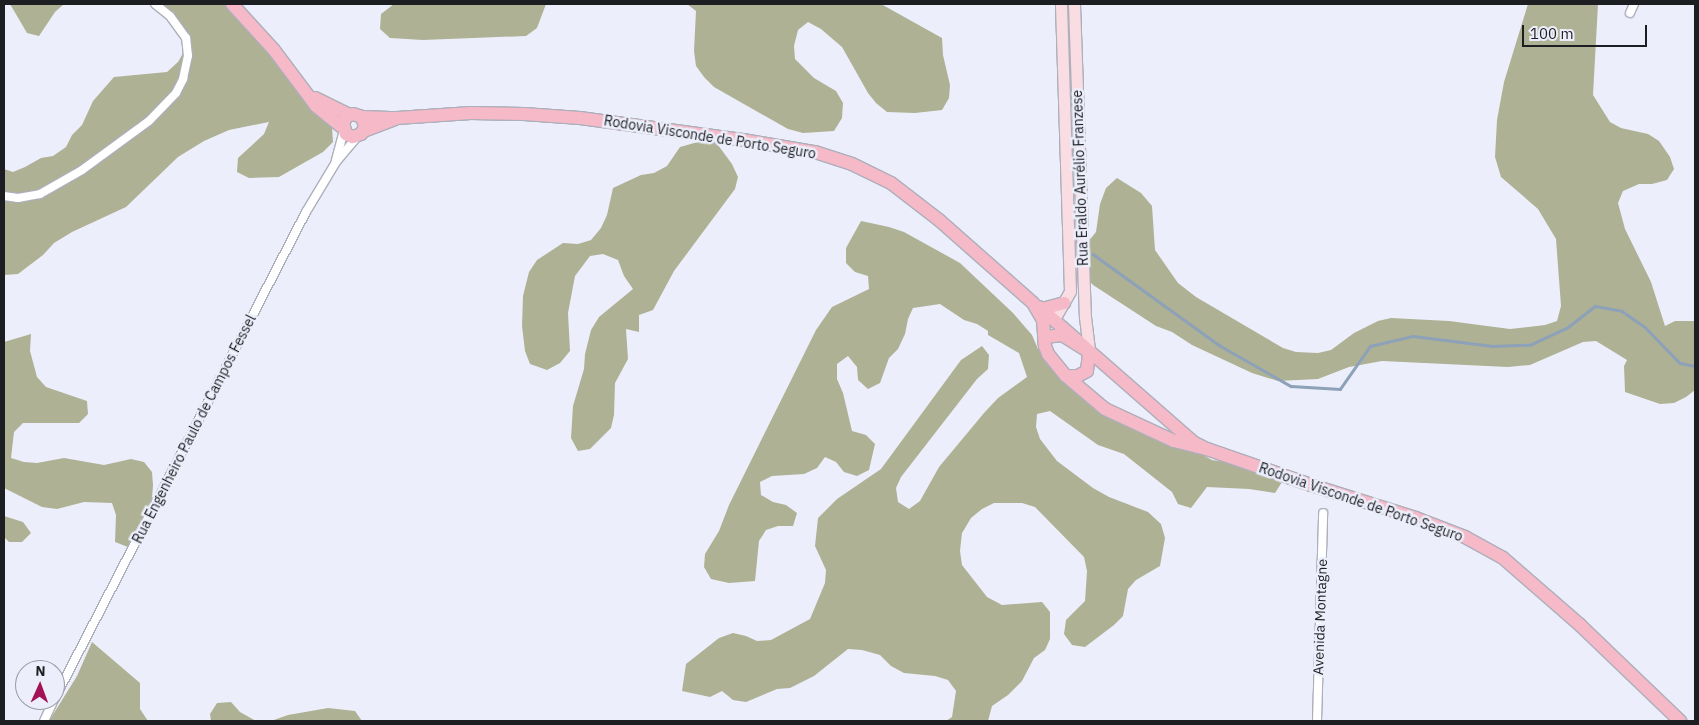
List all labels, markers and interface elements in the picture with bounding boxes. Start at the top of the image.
scale bar [1524,15,1649,47]
text: 100 m [1530,24,1574,43]
street label: Rua Eraldo Aurélio Franzese [1069,90,1091,266]
street label: Rodovia Visconde de Porto Seguro [603,112,817,162]
street label: Rua Engenheiro Paulo de Campos Fessel [129,312,259,546]
street label: Rodovia Visconde de Porto Seguro [1257,459,1465,545]
street label: Avenida Montagne [1310,559,1330,675]
north arrow [15,660,65,710]
text: N [35,662,46,680]

